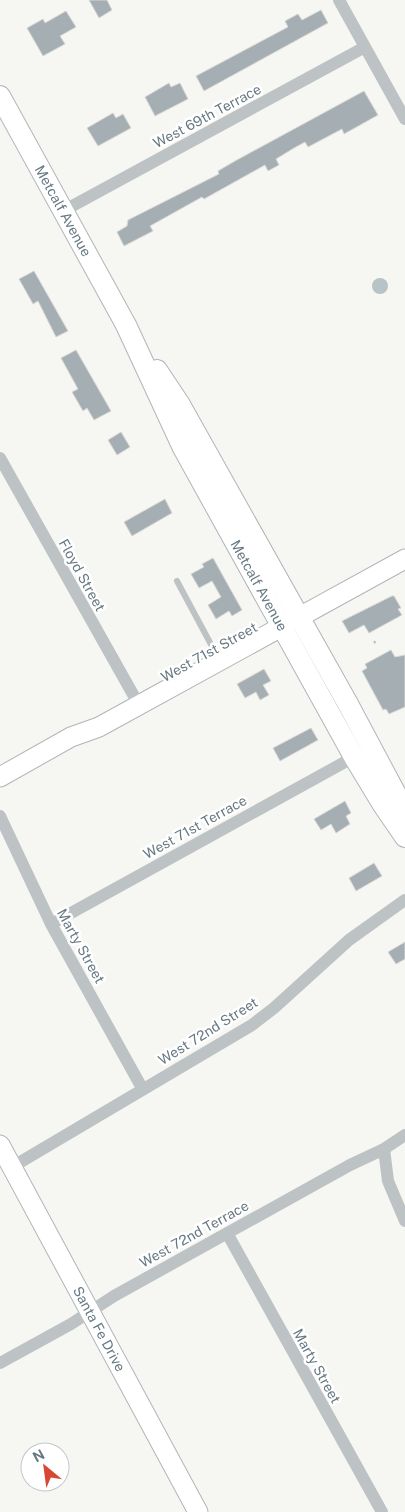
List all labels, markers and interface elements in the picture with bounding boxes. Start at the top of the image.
street label: West 69th Terrace [150,81,264,151]
street label: Metcalf Avenue [32,162,95,259]
street label: Floyd Street [56,536,108,614]
street label: Metcalf Avenue [227,537,291,634]
street label: West 71st Street [158,619,260,685]
street label: West 71st Terrace [141,792,250,862]
street label: Marty Street [54,906,108,986]
street label: West 72nd Street [155,994,261,1068]
street label: West 72nd Terrace [137,1197,251,1271]
street label: Santa Fe Drive [70,1284,129,1374]
street label: Marty Street [290,1326,344,1406]
north arrow [20,1442,70,1492]
text: N [30,1446,47,1465]

